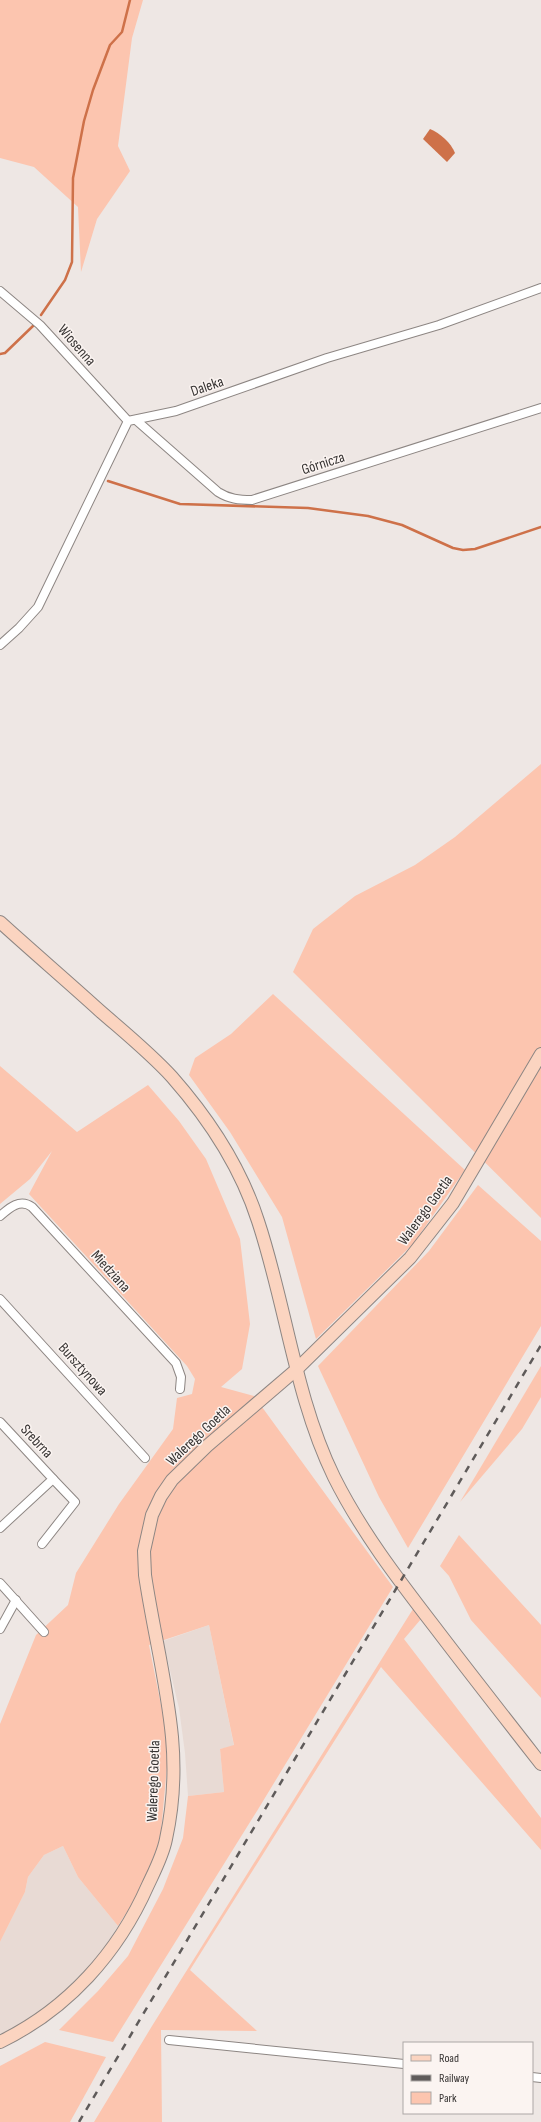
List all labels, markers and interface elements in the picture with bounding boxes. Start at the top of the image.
street label: Wiosenna [53,321,100,370]
street label: Daleka [188,372,226,401]
street label: Górnicza [299,448,347,479]
street label: Walerego Goetla [394,1172,457,1249]
street label: Miedziana [87,1246,135,1296]
street label: Bursztynowa [54,1339,111,1400]
street label: Walerego Goetla [162,1400,235,1470]
street label: Srebrna [16,1421,57,1462]
street label: Walerego Goetla [143,1740,164,1822]
legend [403,2042,533,2114]
text: Road [439,2051,459,2066]
text: Railway [439,2071,470,2086]
text: Park [439,2091,457,2106]

